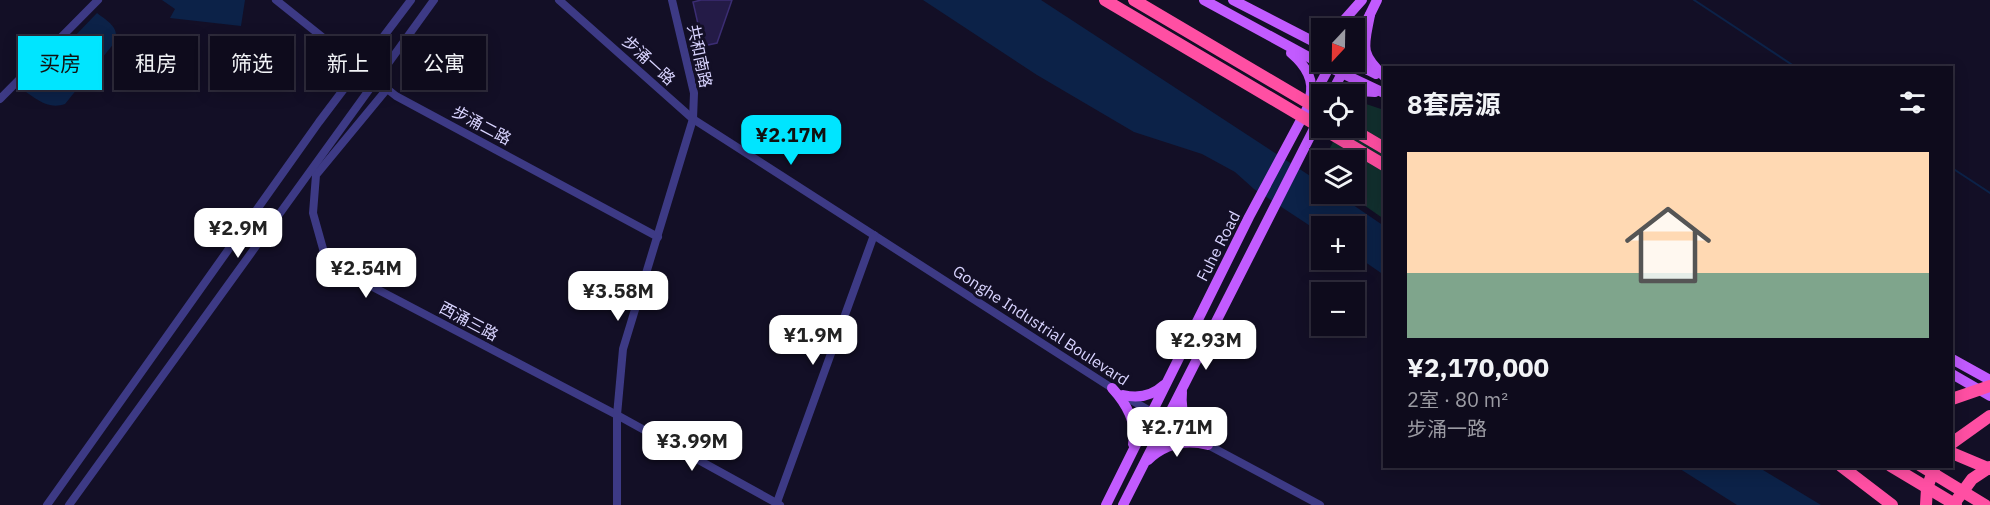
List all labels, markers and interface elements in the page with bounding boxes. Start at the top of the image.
north arrow [1311,18,1365,72]
map controls [1311,18,1365,336]
street label: 共和南路 [684,23,716,89]
street label: 步涌一路 [619,31,679,89]
chip: 买房 [18,36,102,90]
chip: 租房 [114,36,198,90]
chip: 筛选 [210,36,294,90]
chip: 新上 [306,36,390,90]
chip: 公寓 [402,36,486,90]
button: locate [1311,84,1365,138]
icon: filters [1896,86,1929,119]
text: 8套房源 [1407,87,1501,121]
street label: 步涌二路 [449,101,515,149]
pin: ¥2.17M [742,115,840,166]
text: ¥2.17M [755,121,827,148]
button: layers [1311,150,1365,204]
icon: home [1614,191,1722,299]
pin: ¥2.9M [196,208,280,259]
street label: Fuhe Road [1192,208,1244,284]
text: ¥2.9M [208,214,268,241]
button: + [1311,216,1365,270]
pin: ¥2.54M [317,248,415,299]
text: ¥2.54M [330,254,402,281]
street label: Gonghe Industrial Boulevard [949,261,1133,389]
pin: ¥3.58M [569,271,667,322]
text: ¥3.58M [582,277,654,304]
button: − [1311,282,1365,336]
street label: 西涌三路 [436,297,502,345]
pin: ¥1.9M [771,315,855,366]
pin: ¥2.93M [1157,320,1255,371]
text: ¥1.9M [783,321,843,348]
text: ¥2.93M [1170,326,1242,353]
text: ¥2,170,000 [1407,350,1549,384]
text: 2室 · 80 m² [1407,386,1508,413]
pin: ¥2.71M [1128,407,1226,458]
text: ¥2.71M [1141,413,1213,440]
text: 步涌一路 [1407,415,1487,442]
pin: ¥3.99M [643,421,741,472]
text: ¥3.99M [656,427,728,454]

